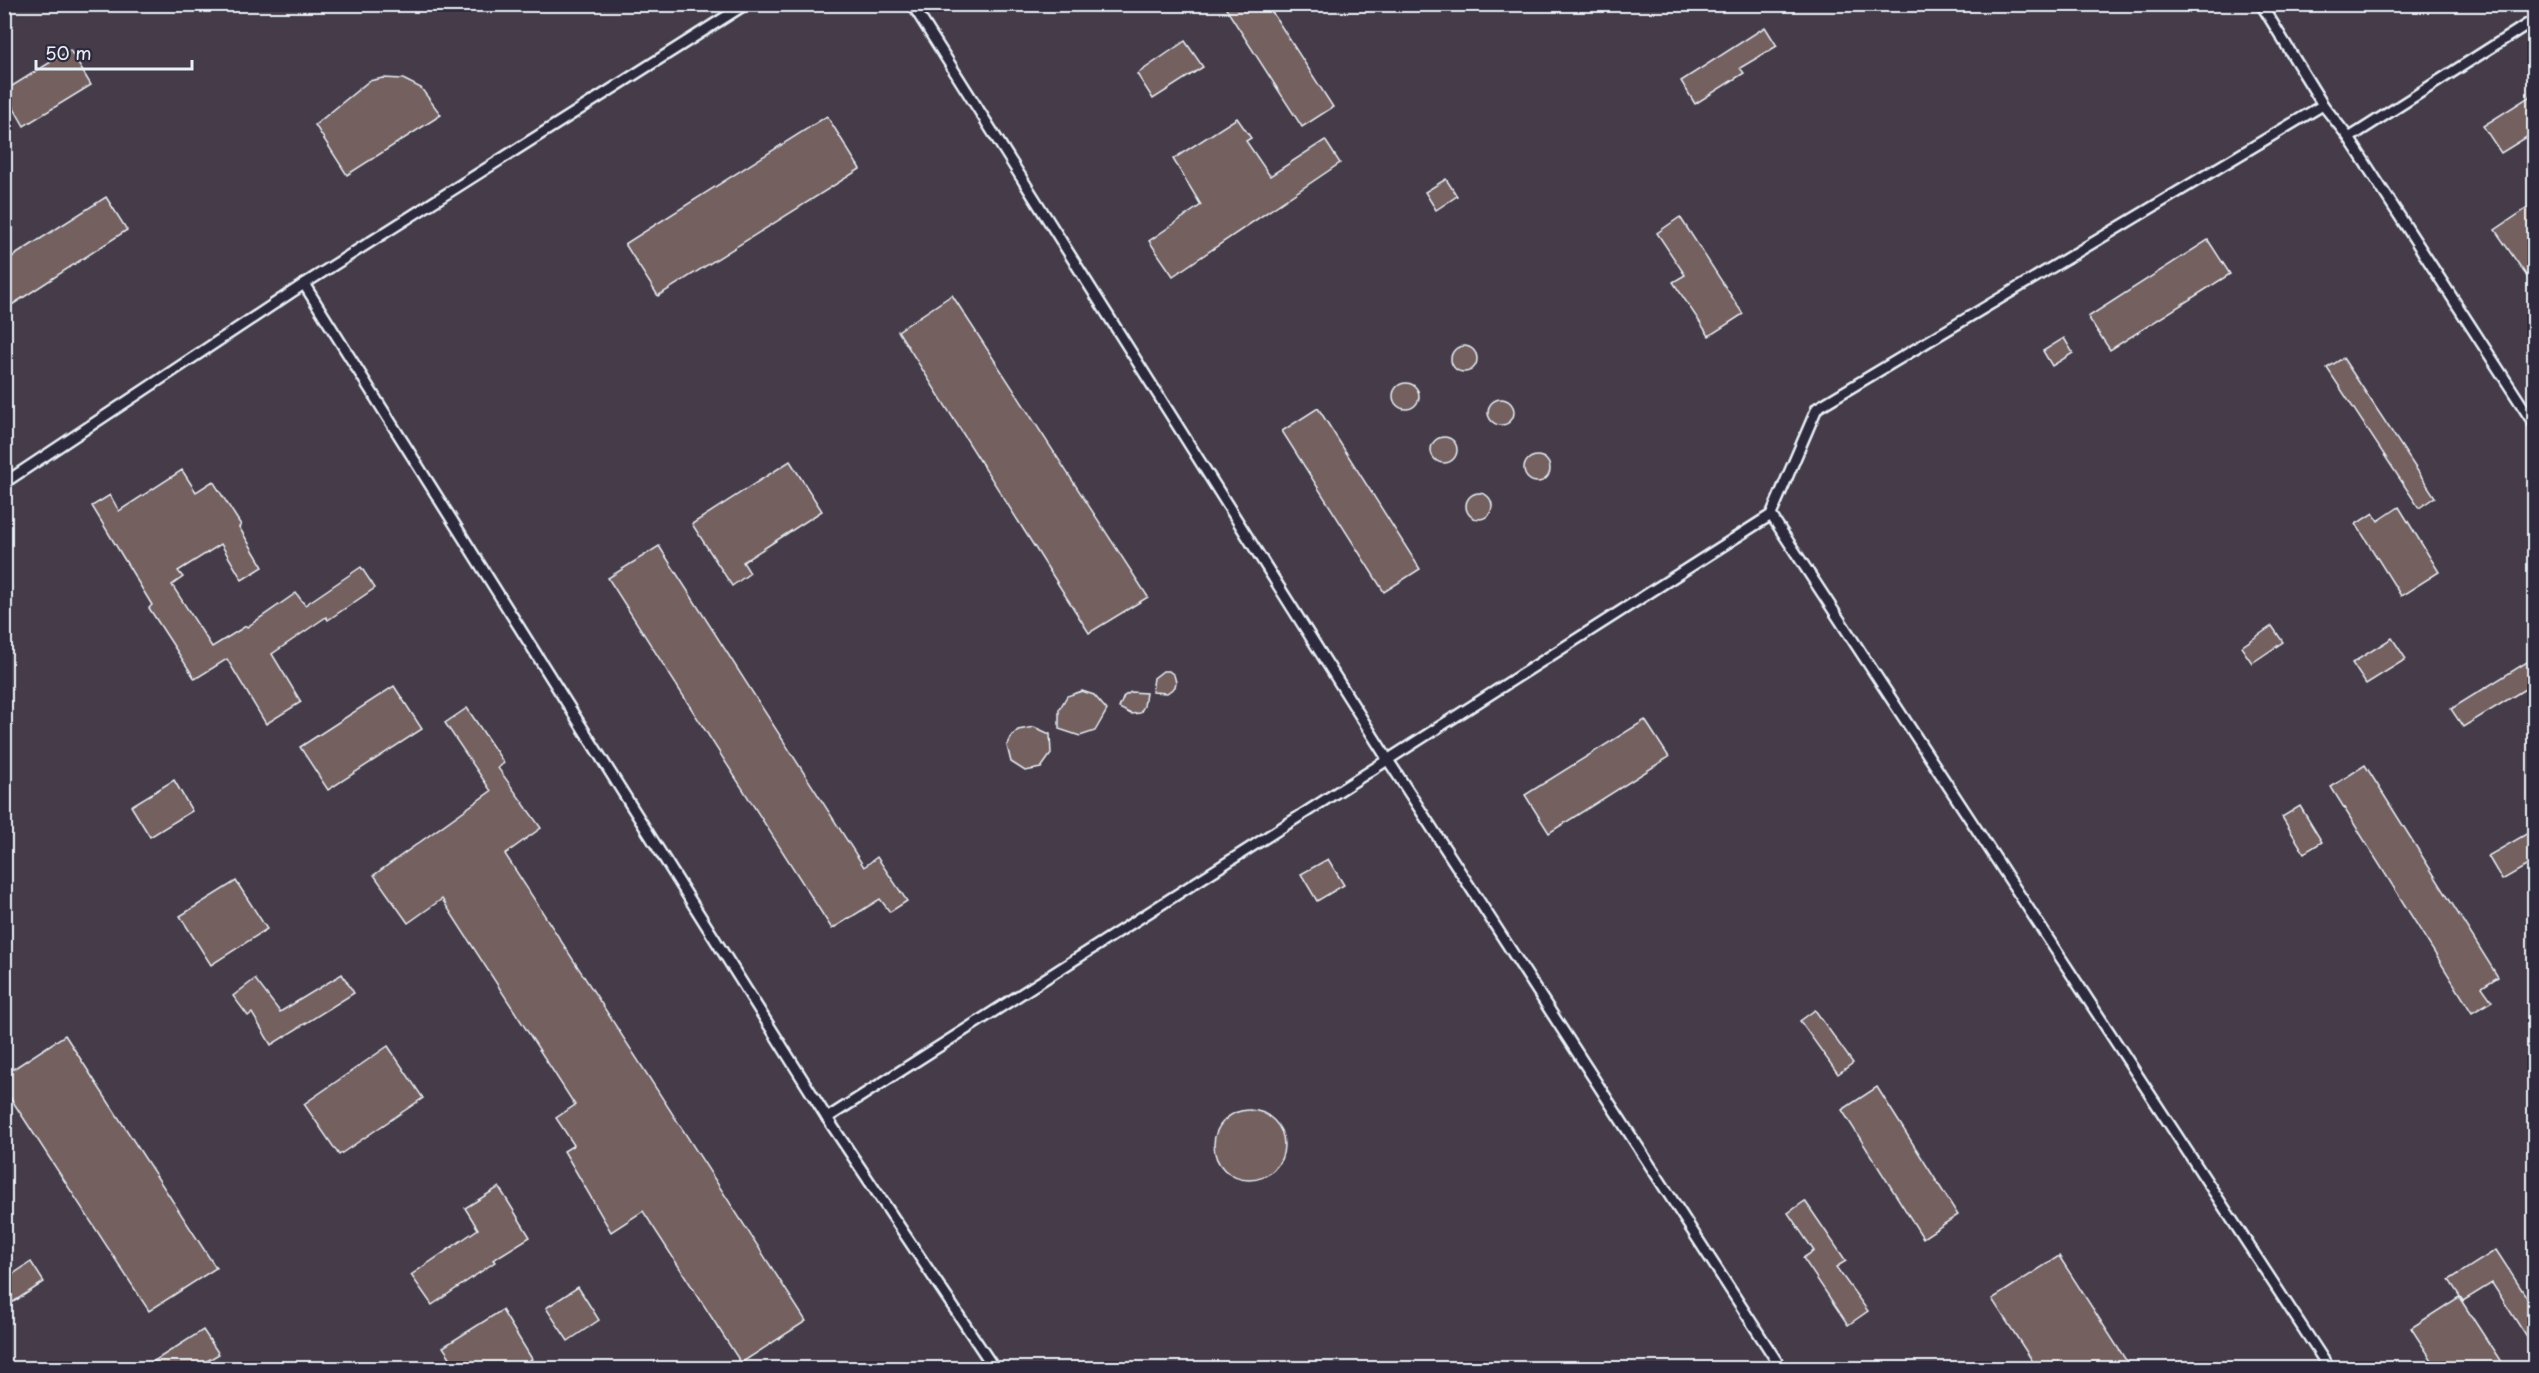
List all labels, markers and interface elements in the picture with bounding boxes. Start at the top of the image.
scale bar [36,33,192,71]
text: 50 m [45,39,92,66]

